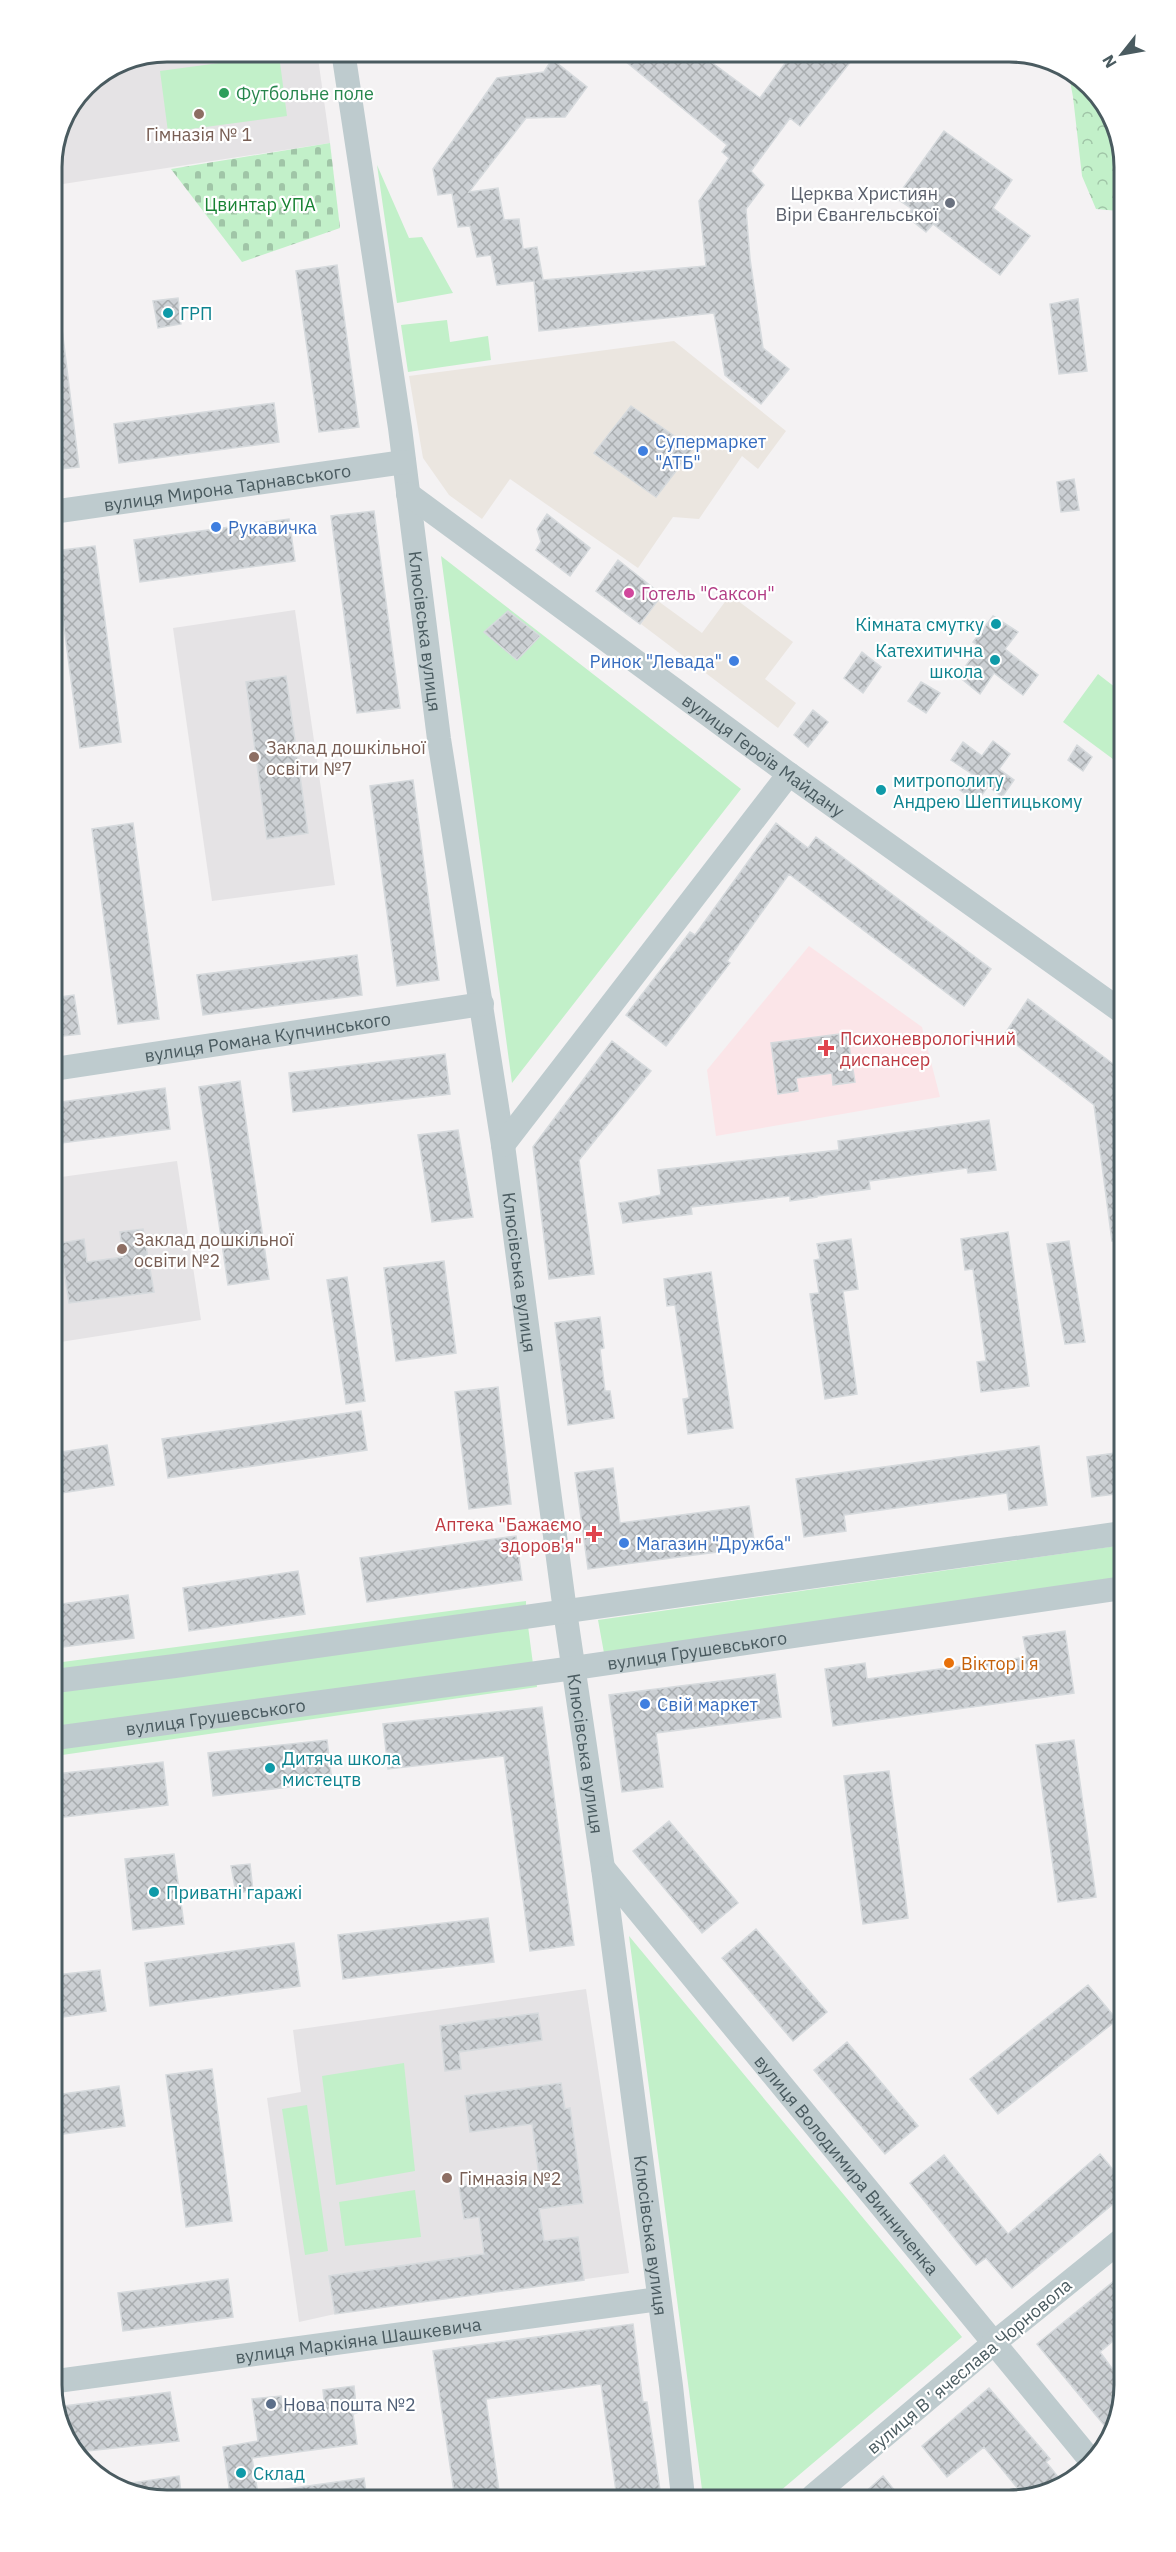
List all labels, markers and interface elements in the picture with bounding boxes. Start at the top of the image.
north arrow [1092,24,1152,84]
text: N [1098,52,1121,72]
place label: Футбольне поле [236,82,374,105]
marker: Футбольне поле [217,86,231,100]
marker: Гімназія № 1 [192,107,206,121]
place label: Гімназія № 1 [146,123,252,146]
place label: Церква Християн Віри Євангельської [775,182,938,226]
park label: Цвинтар УПА [204,193,316,216]
marker: Церква Християн Віри Євангельської [943,196,957,210]
place label: ГРП [180,302,212,325]
marker: ГРП [161,306,175,320]
place label: Супермаркет "АТБ" [655,430,767,474]
marker: Супермаркет "АТБ" [636,444,650,458]
street label: вулиця Мирона Тарнавського [102,458,352,516]
place label: Рукавичка [228,516,318,539]
marker: Рукавичка [209,520,223,534]
street label: Клюсівська вулиця [404,549,447,713]
place label: Готель "Саксон" [641,582,775,605]
marker: Готель "Саксон" [622,586,636,600]
place label: Кімната смутку [855,613,984,636]
marker: Кімната смутку [989,617,1003,631]
place label: Катехитична школа [875,639,983,683]
place label: Ринок "Левада" [590,650,722,673]
marker: Катехитична школа [988,653,1002,667]
marker: Ринок "Левада" [727,654,741,668]
street label: вулиця Героїв Майдану [678,688,849,822]
place label: Заклад дошкільної освіти №7 [266,736,426,780]
marker: Заклад дошкільної освіти №7 [247,750,261,764]
place label: митрополиту Андрею Шептицькому [893,769,1082,813]
marker: митрополиту Андрею Шептицькому [874,783,888,797]
street label: вулиця Романа Купчинського [143,1007,392,1067]
place label: Психоневрологічний диспансер [840,1027,1016,1071]
marker: Психоневрологічний диспансер [817,1039,835,1057]
street label: Клюсівська вулиця [498,1190,542,1354]
place label: Заклад дошкільної освіти №2 [134,1228,294,1272]
marker: Заклад дошкільної освіти №2 [115,1242,129,1256]
place label: Аптека "Бажаємо здоров'я" [435,1513,582,1557]
marker: Аптека "Бажаємо здоров'я" [587,1527,601,1541]
place label: Магазин "Дружба" [636,1532,791,1555]
marker: Магазин "Дружба" [617,1536,631,1550]
street label: вулиця Грушевського [606,1626,788,1675]
place label: Віктор і я [961,1652,1039,1675]
marker: Віктор і я [942,1656,956,1670]
street label: Клюсівська вулиця [563,1672,609,1835]
street label: вулиця Грушевського [124,1693,307,1740]
place label: Свiй маркет [657,1693,758,1716]
marker: Свiй маркет [638,1697,652,1711]
place label: Дитяча школа мистецтв [282,1747,401,1791]
marker: Дитяча школа мистецтв [263,1761,277,1775]
place label: Приватні гаражі [166,1881,302,1904]
marker: Приватні гаражі [147,1885,161,1899]
street label: вулиця Володимира Винниченка [750,2050,945,2280]
street label: Клюсівська вулиця [629,2154,673,2317]
place label: Гімназія №2 [459,2167,561,2190]
marker: Гімназія №2 [440,2171,454,2185]
street label: вулиця Вʼячеслава Чорновола [862,2273,1077,2459]
street label: вулиця Маркіяна Шашкевича [234,2312,483,2368]
place label: Нова пошта №2 [283,2393,416,2416]
marker: Нова пошта №2 [264,2397,278,2411]
place label: Склад [253,2462,305,2485]
marker: Склад [234,2466,248,2480]

